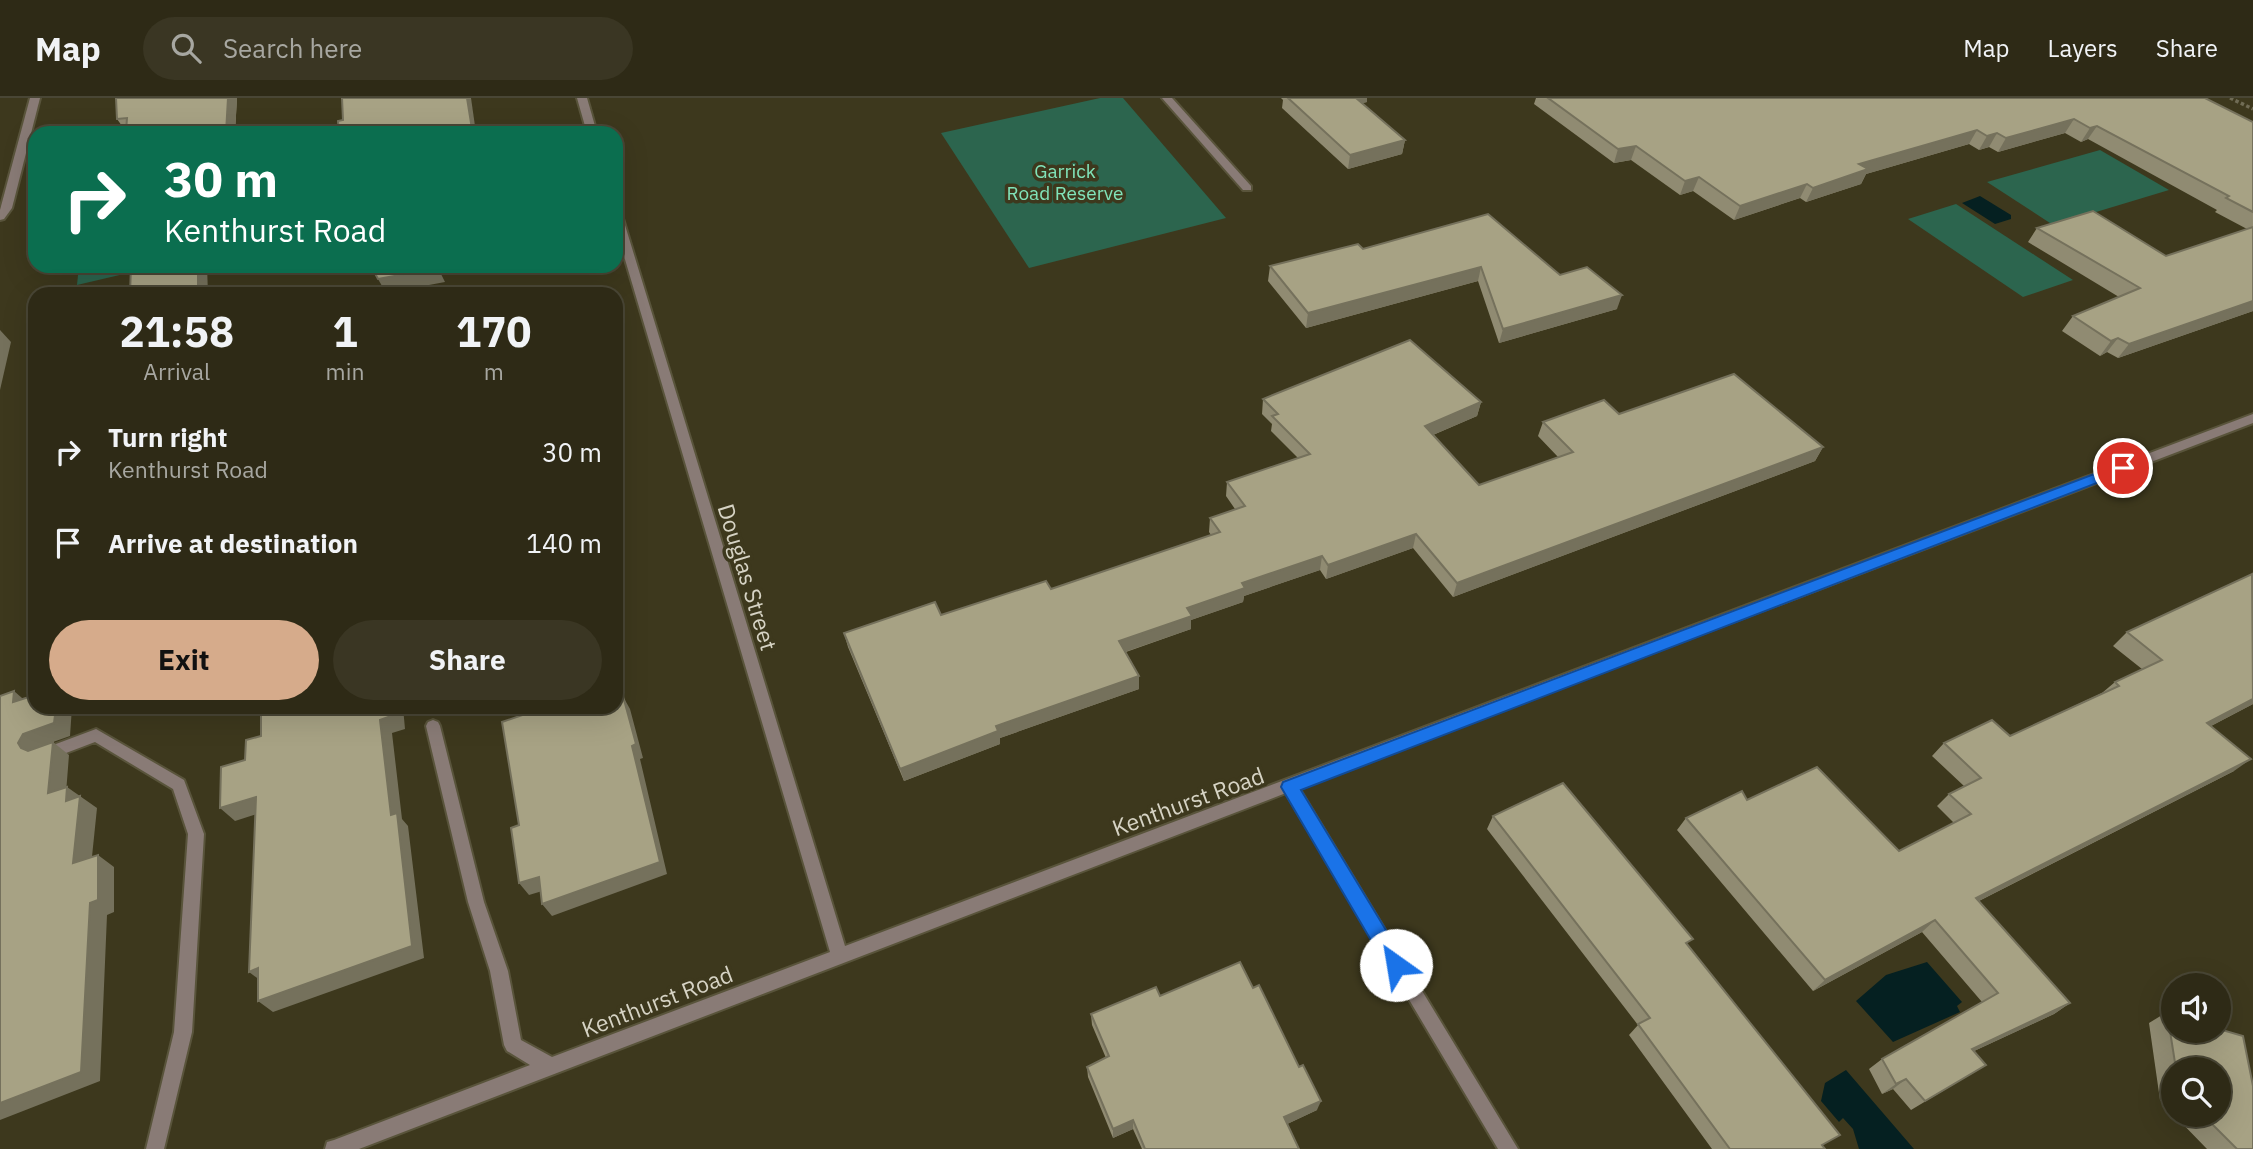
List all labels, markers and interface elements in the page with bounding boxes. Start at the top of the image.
search box [143,17,633,80]
text: Map [35,27,101,70]
icon: search [167,29,205,67]
text: Search here [223,31,362,65]
text: Map [1963,32,2010,64]
text: Layers [2048,32,2118,64]
text: Share [2156,32,2218,64]
text: 30 m [164,147,278,210]
icon: right [49,154,140,245]
park label: Garrick Road Reserve [1007,159,1123,205]
text: Kenthurst Road [164,209,386,251]
text: 21:58 [119,304,234,359]
text: 1 [332,304,358,359]
text: 170 [456,304,532,359]
text: Arrival [143,356,210,386]
text: min [326,356,364,386]
text: m [484,356,504,386]
text: Turn right [108,420,227,454]
icon: right [49,433,87,471]
text: 30 m [542,435,602,469]
pin [2093,438,2153,498]
icon: arrive [2104,449,2142,487]
text: Kenthurst Road [108,454,268,484]
street label: Douglas Street [711,500,785,654]
icon: arrive [49,524,87,562]
text: Arrive at destination [108,526,358,560]
text: 140 m [526,526,602,560]
button: Exit [49,620,319,700]
button: Share [333,620,602,700]
street label: Kenthurst Road [1108,760,1268,842]
position arrow [1359,928,1433,1002]
street label: Kenthurst Road [577,958,737,1044]
map controls [2161,973,2231,1127]
button: sound [2161,973,2231,1043]
button: search [2161,1057,2231,1127]

